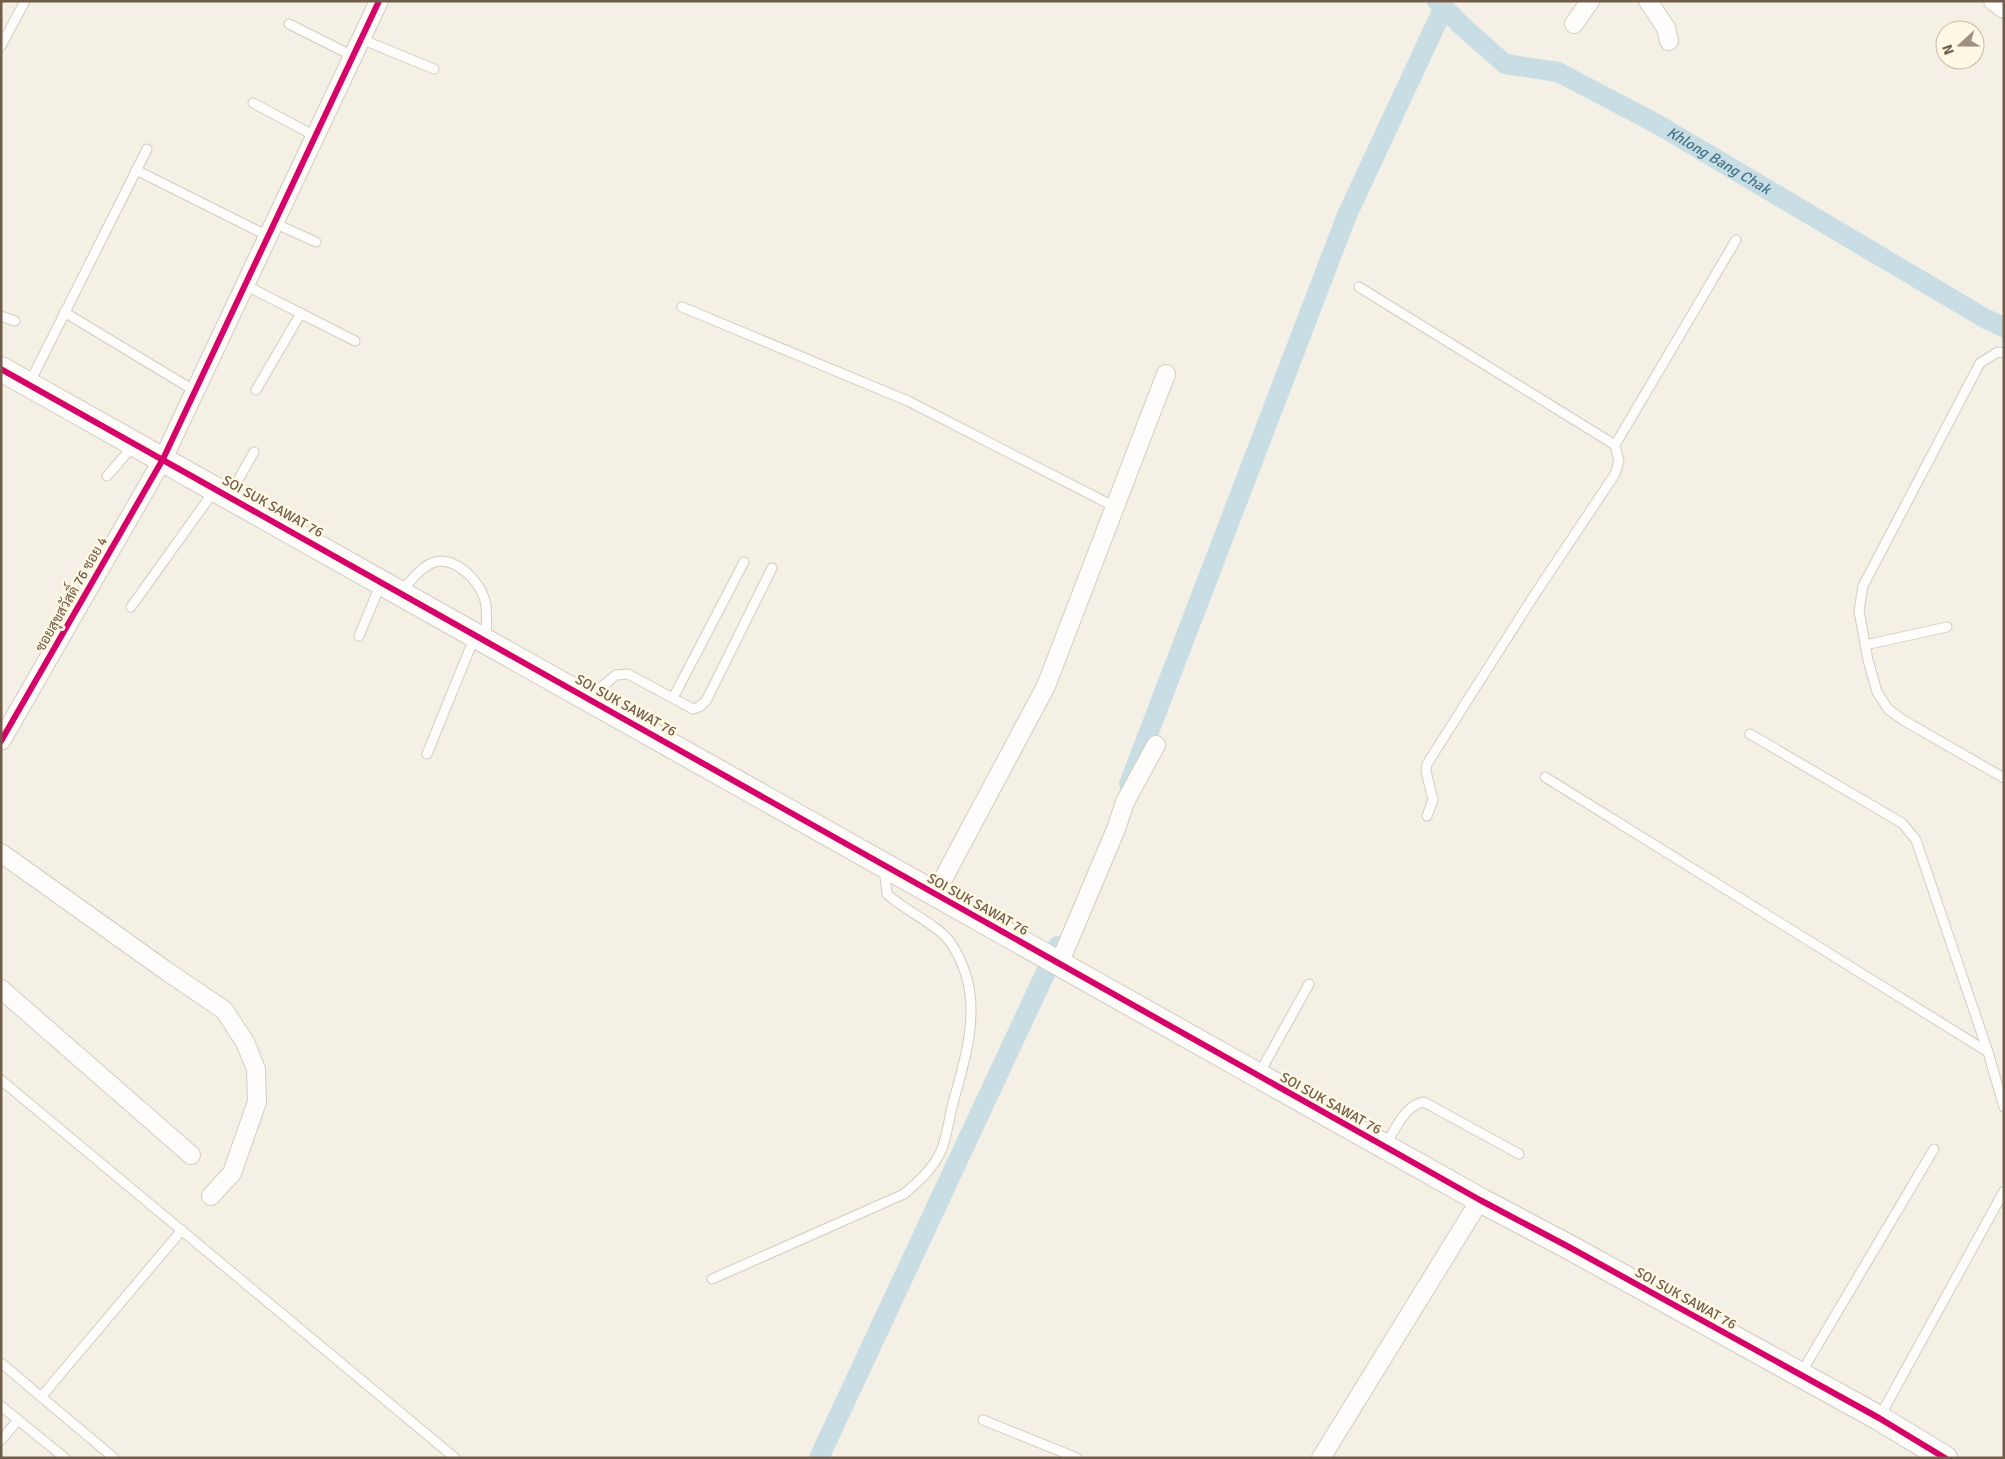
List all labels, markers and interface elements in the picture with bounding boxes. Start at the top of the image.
north arrow [1935,20,1985,70]
text: N [1939,42,1958,57]
water label: Khlong Bang Chak [1664,123,1775,199]
street label: SOI SUK SAWAT 76 [219,472,326,541]
street label: ซอยสุขสวัสดิ์ 76 ซอย 4 [28,531,112,655]
street label: SOI SUK SAWAT 76 [572,671,679,740]
street label: SOI SUK SAWAT 76 [924,870,1031,939]
street label: SOI SUK SAWAT 76 [1277,1069,1384,1138]
street label: SOI SUK SAWAT 76 [1632,1264,1739,1333]

